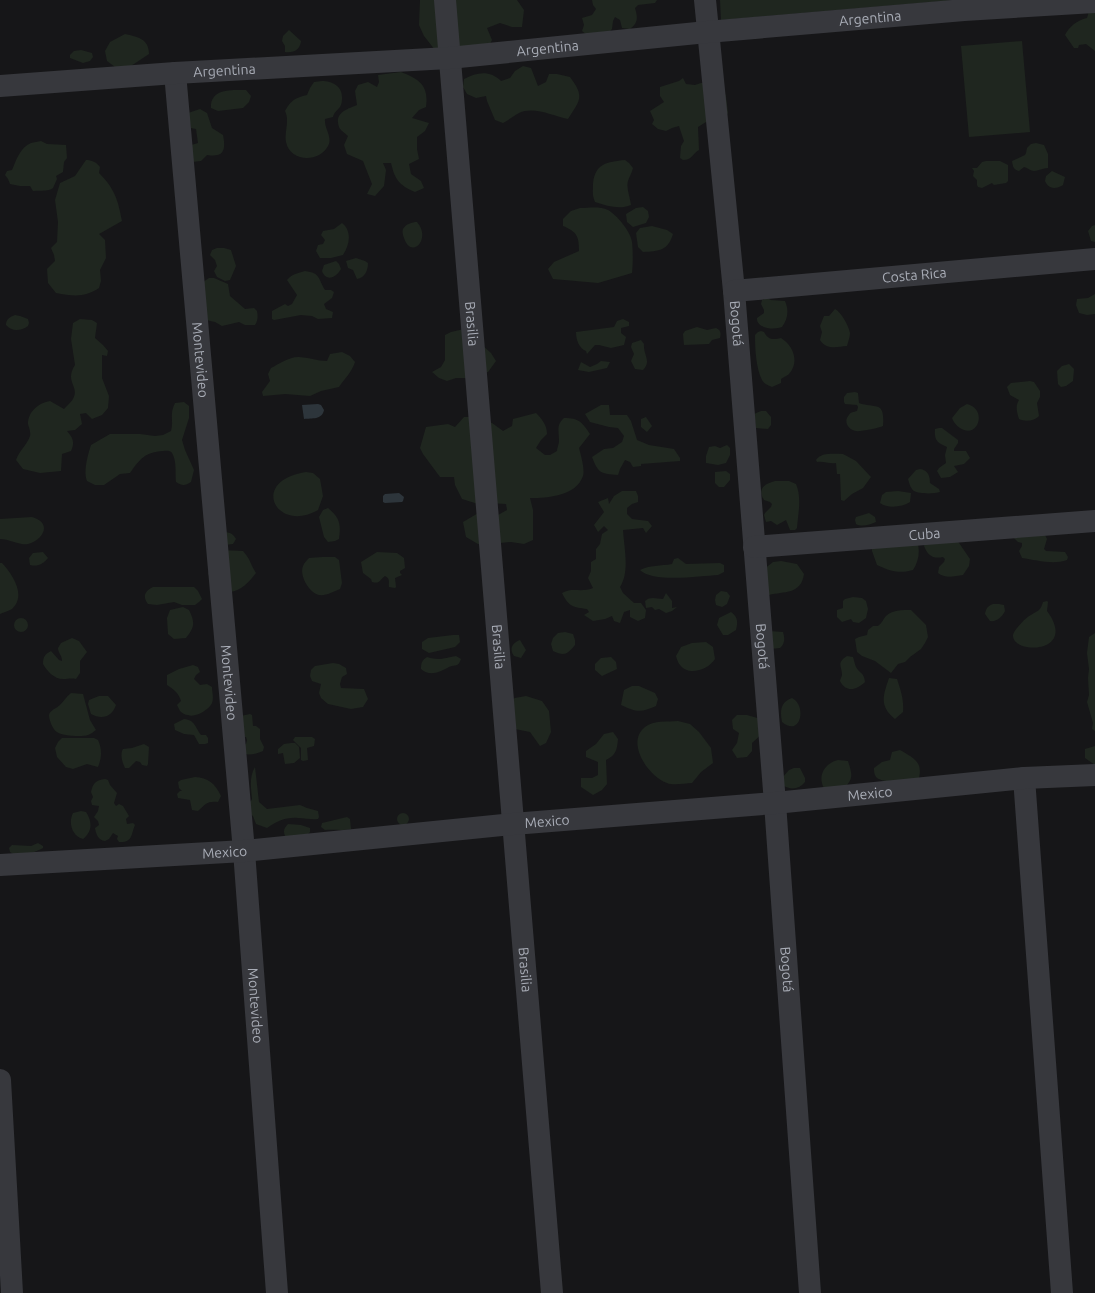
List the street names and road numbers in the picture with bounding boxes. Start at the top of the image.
street label: Argentina [838,7,902,29]
street label: Argentina [516,37,579,59]
street label: Argentina [193,61,256,80]
street label: Costa Rica [881,264,947,286]
street label: Bogotá [727,300,746,347]
street label: Brasilia [462,301,482,347]
street label: Montevideo [189,321,212,398]
street label: Cuba [908,525,941,543]
street label: Bogotá [753,623,772,670]
street label: Brasilia [489,624,508,670]
street label: Montevideo [218,644,240,721]
street label: Mexico [847,783,893,804]
street label: Mexico [524,811,570,831]
street label: Mexico [202,843,248,861]
street label: Bogotá [777,946,797,993]
street label: Brasilia [515,947,535,993]
street label: Montevideo [245,967,266,1044]

